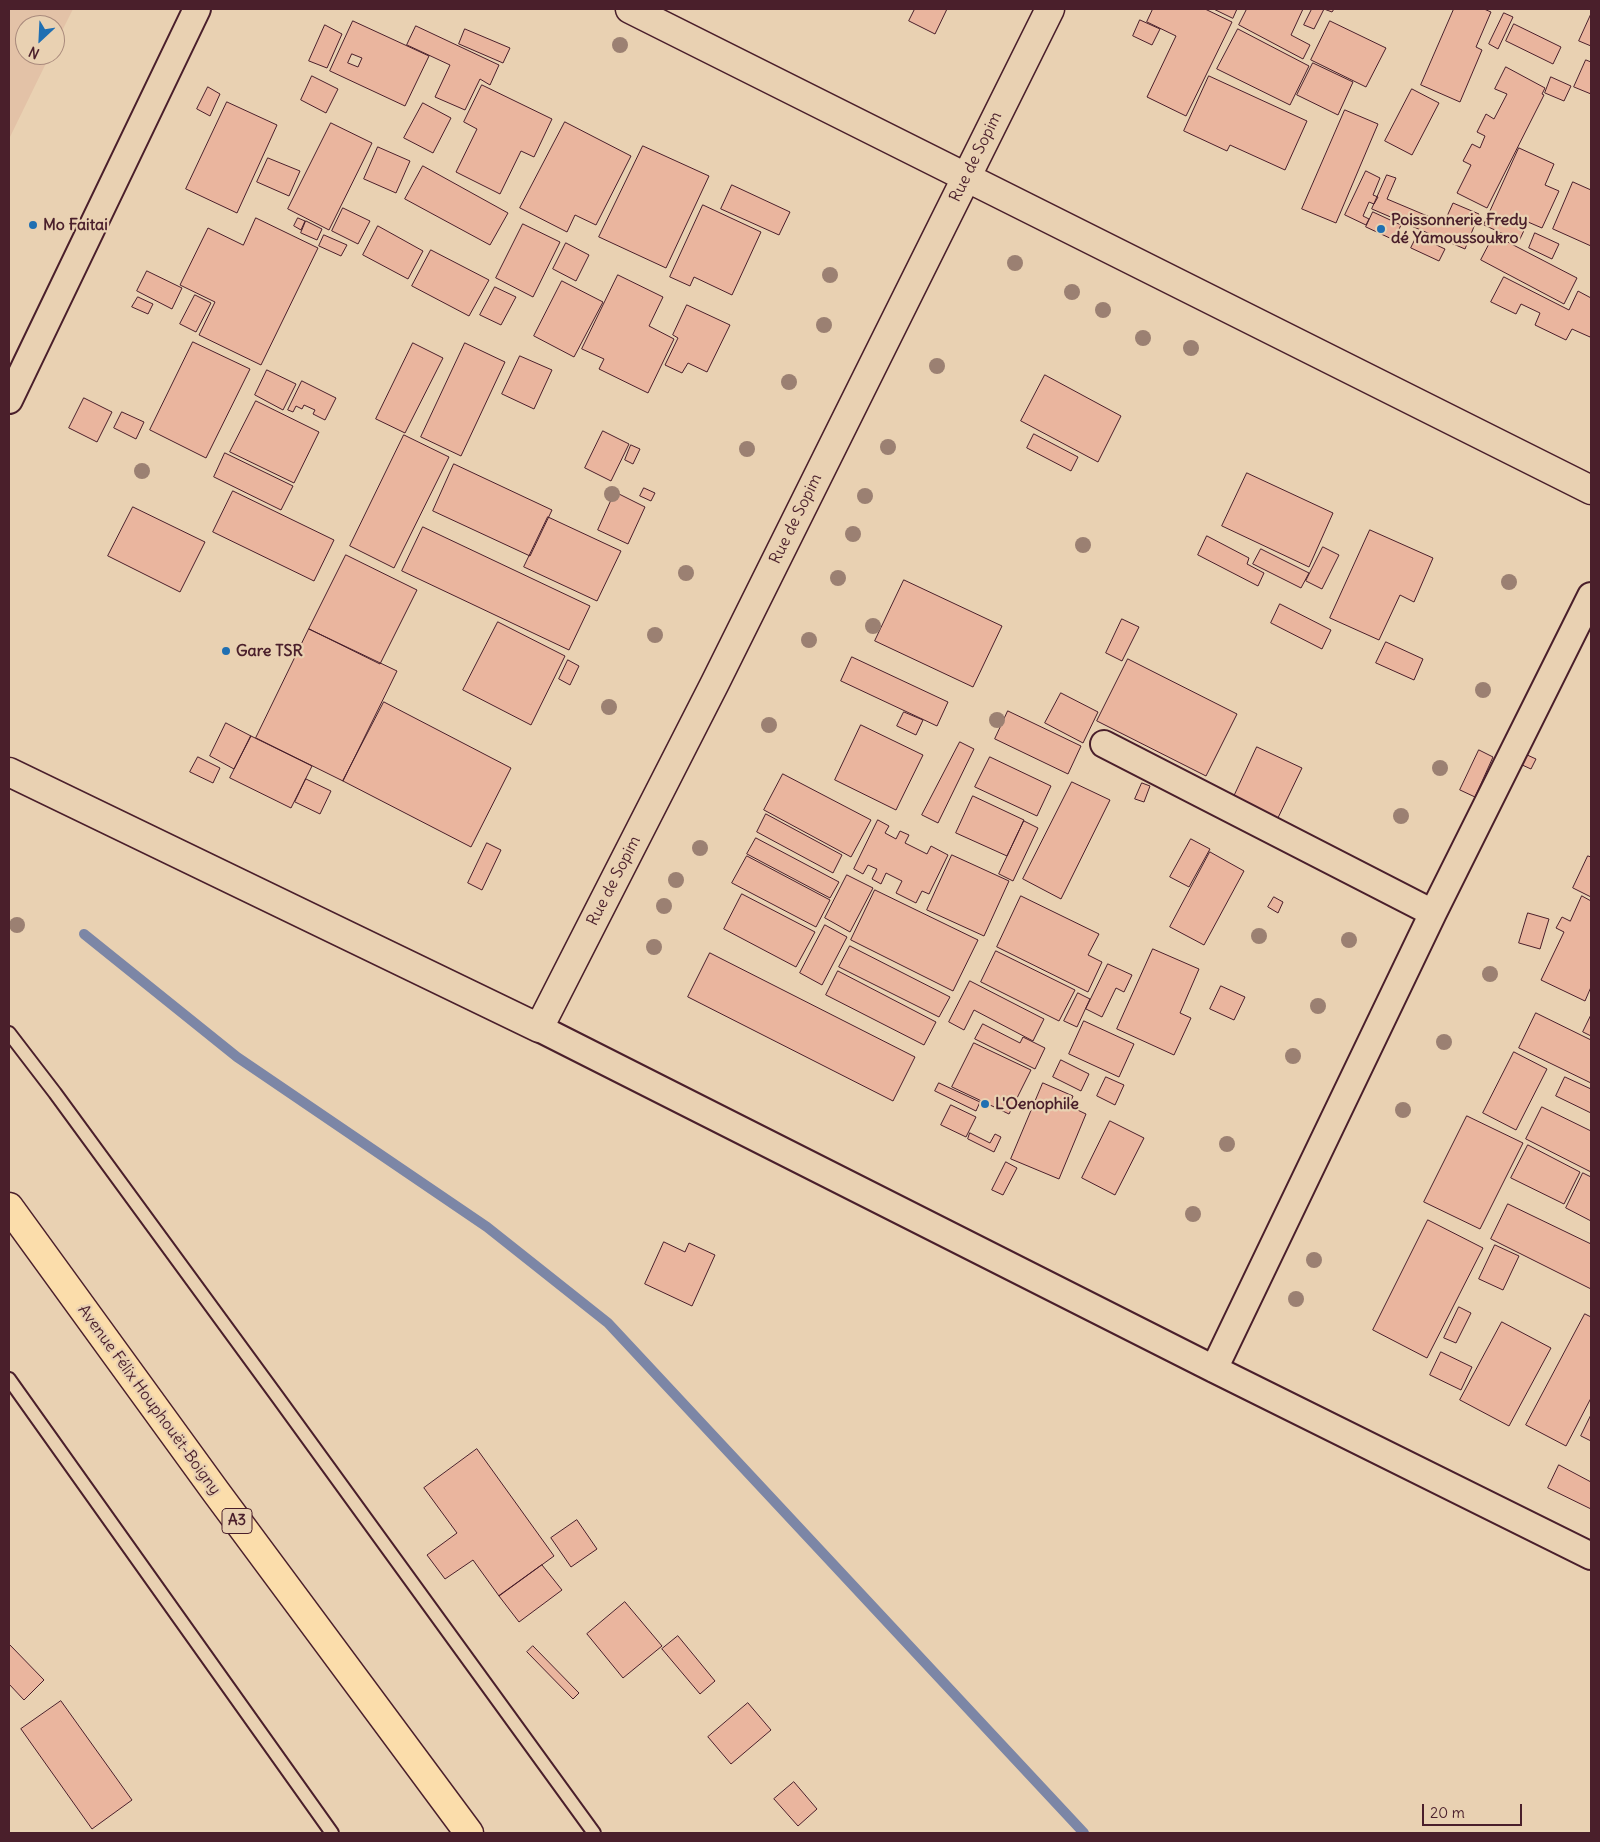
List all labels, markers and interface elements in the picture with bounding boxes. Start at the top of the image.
north arrow [15,15,65,65]
text: N [26,42,42,63]
street label: Rue de Sopim [946,109,1006,205]
place label: Poissonnerie Fredy dé Yamoussoukro [1391,210,1528,248]
place label: Mo Faitai [43,215,108,235]
marker: Mo Faitai [27,219,39,231]
marker: Poissonnerie Fredy dé Yamoussoukro [1375,223,1387,235]
street label: Rue de Sopim [766,471,826,567]
place label: Gare TSR [236,641,303,661]
marker: Gare TSR [220,645,232,657]
street label: Rue de Sopim [583,833,645,929]
place label: L'Oenophile [995,1094,1079,1114]
marker: L'Oenophile [979,1098,991,1110]
street label: Avenue Félix Houphouët-Boigny [74,1301,224,1499]
road number: A3 [222,1508,252,1534]
scale bar [1425,1794,1525,1826]
text: 20 m [1430,1803,1465,1822]

